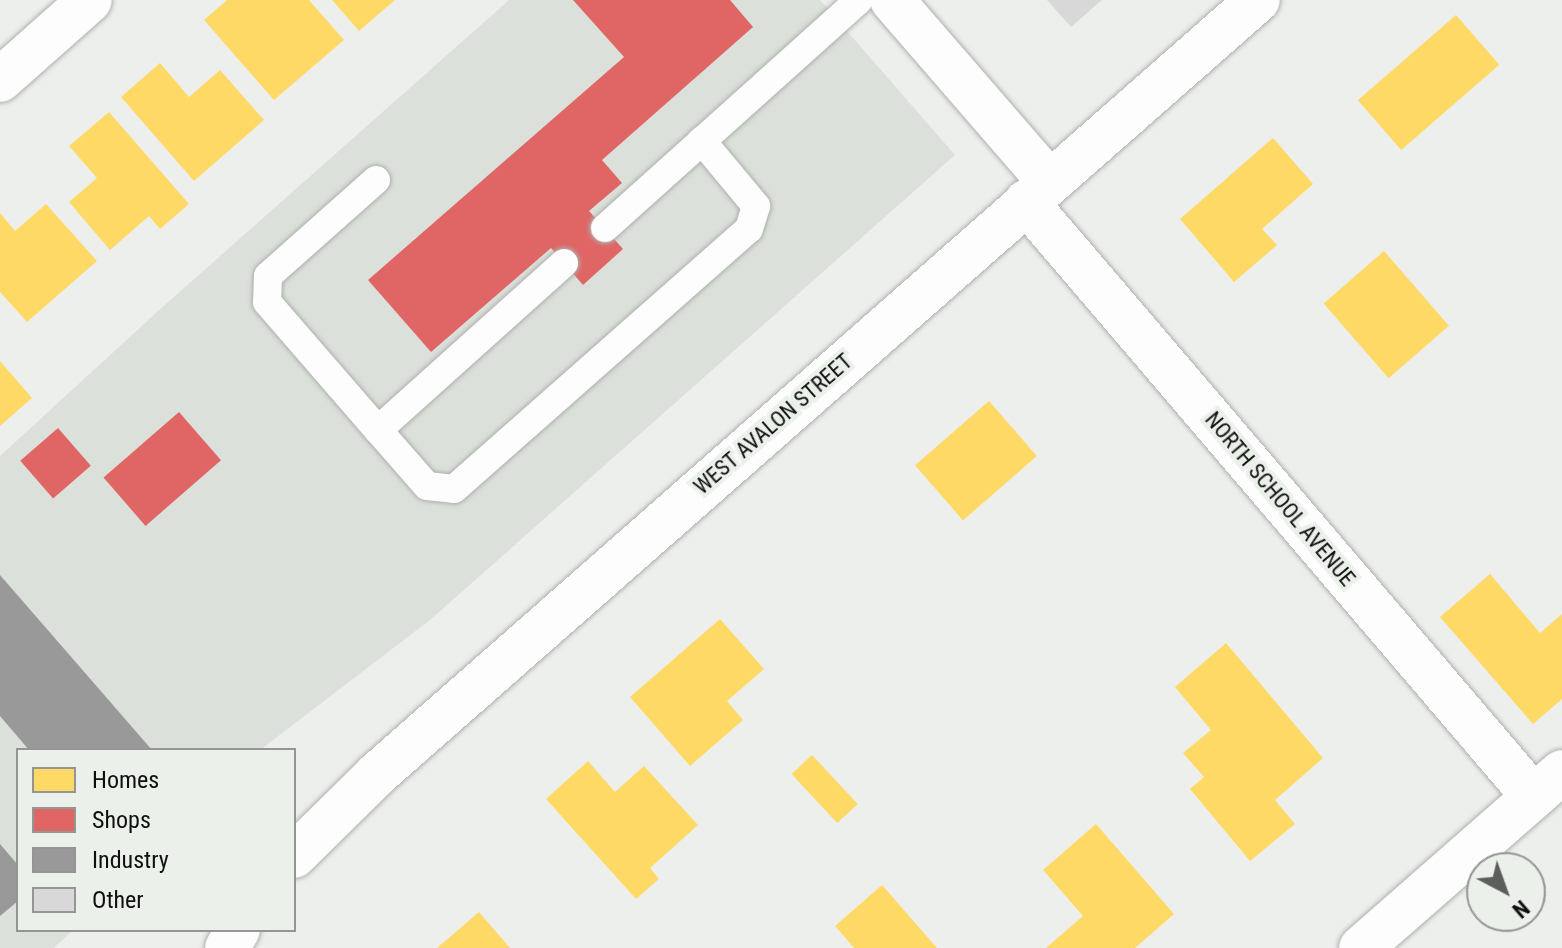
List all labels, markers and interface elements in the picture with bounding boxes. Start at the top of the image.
street label: WEST AVALON STREET [688,348,858,500]
street label: NORTH SCHOOL AVENUE [1199,407,1361,591]
legend [16,748,296,932]
text: Homes [92,766,159,794]
text: Shops [92,806,151,834]
text: Industry [92,846,169,874]
north arrow [1466,852,1546,932]
text: Other [92,886,144,914]
text: N [1507,895,1534,923]

